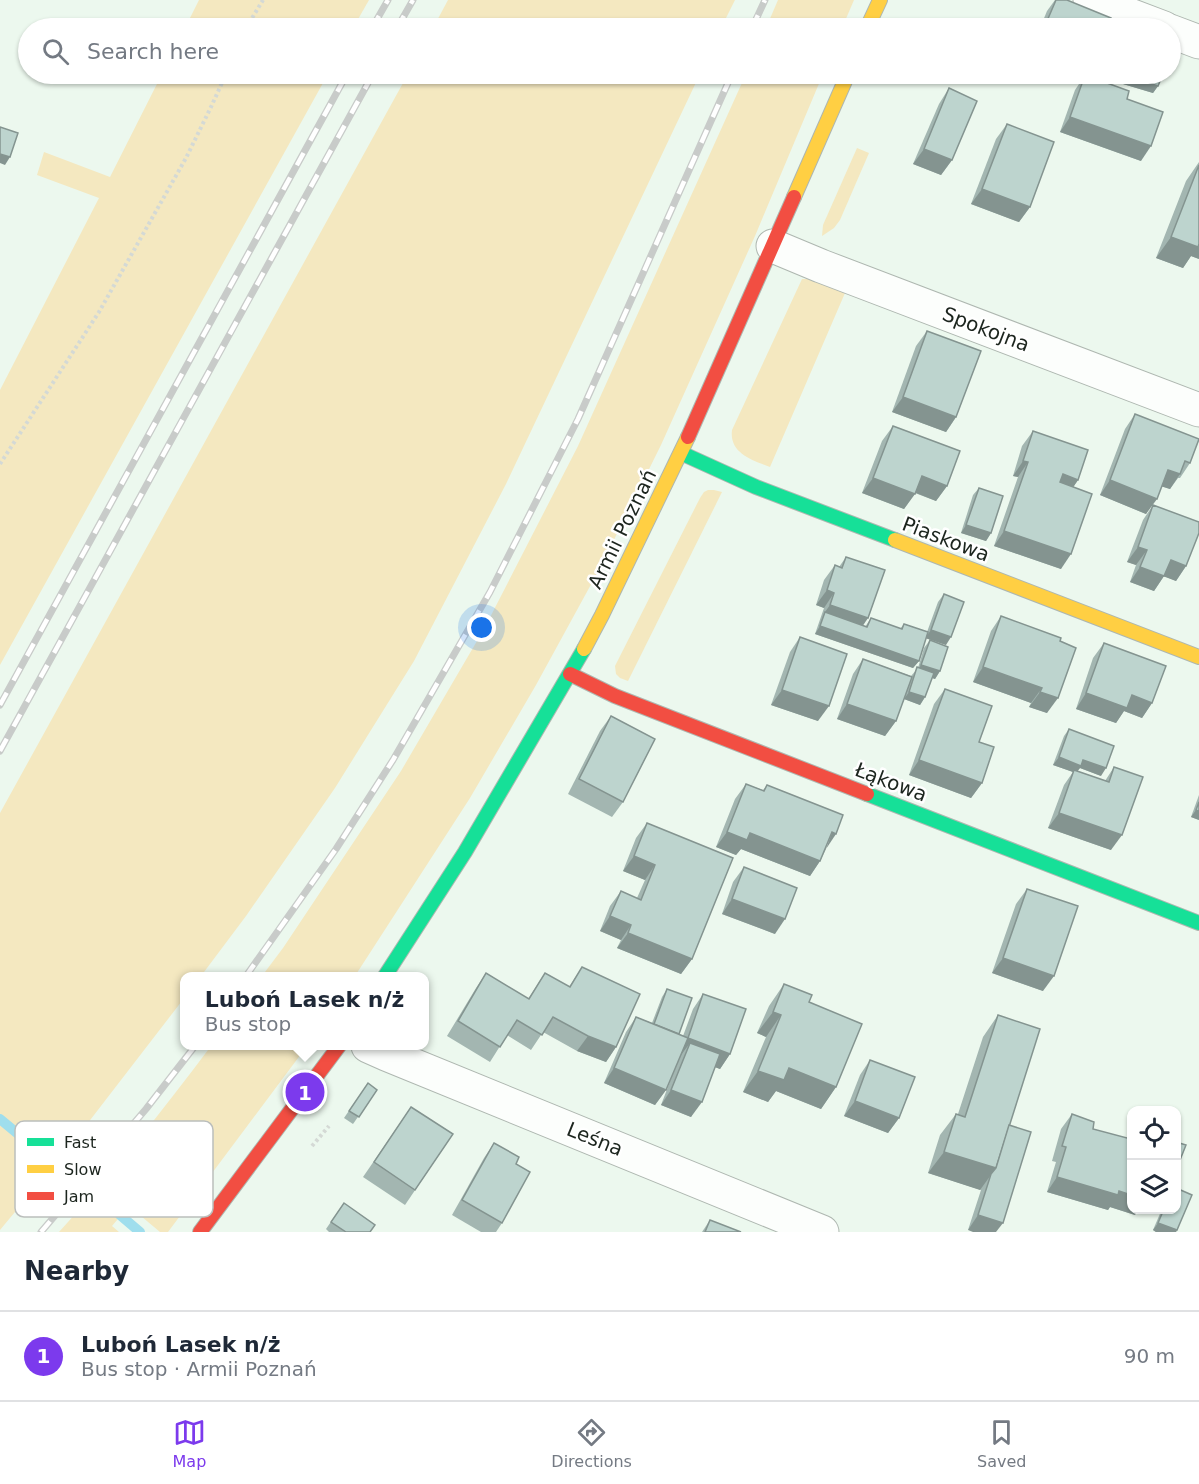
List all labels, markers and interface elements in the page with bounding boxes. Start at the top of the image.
search box [18,18,1181,84]
icon: search [39,35,72,68]
text: Search here [87,39,219,64]
street label: Spokojna [939,301,1033,357]
street label: Armii Poznań [583,465,661,593]
street label: Piaskowa [899,511,993,567]
your location [467,613,496,642]
street label: Łąkowa [851,757,930,807]
popup [180,972,429,1050]
text: Luboń Lasek n/ż [205,987,404,1012]
text: Bus stop [205,1012,291,1036]
pin: 1 [286,1070,324,1114]
map controls [1127,1106,1181,1214]
button: locate [1127,1106,1181,1160]
street label: Leśna [563,1117,627,1161]
legend [15,1121,213,1217]
text: Fast [64,1133,96,1152]
text: Slow [64,1160,101,1179]
button: layers [1127,1160,1181,1214]
text: Jam [63,1187,94,1206]
text: Nearby [24,1256,129,1286]
text: Luboń Lasek n/ż [81,1332,281,1357]
text: 1 [37,1344,50,1368]
text: 90 m [1124,1344,1175,1368]
text: Bus stop · Armii Poznań [81,1357,317,1381]
tab: Map [173,1416,206,1471]
tab: Directions [551,1416,632,1471]
tab: Saved [977,1416,1026,1471]

